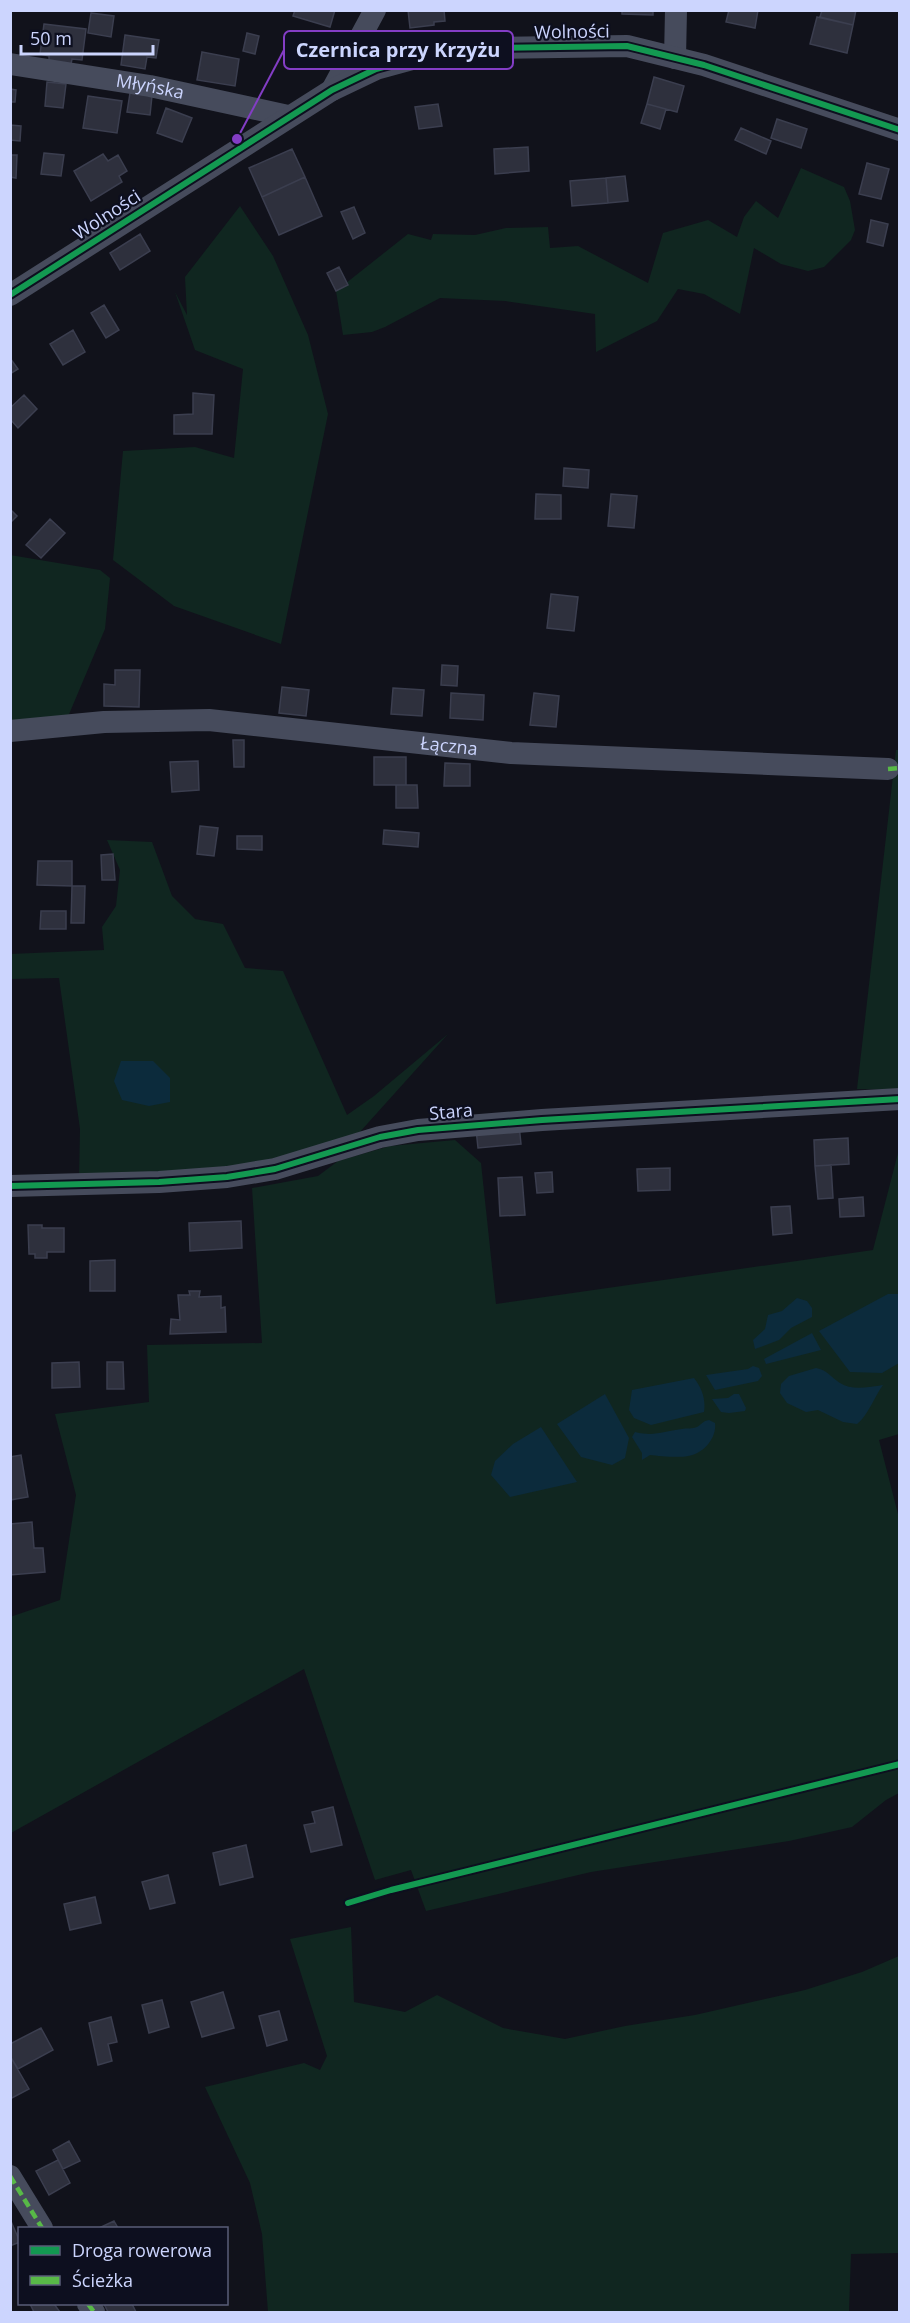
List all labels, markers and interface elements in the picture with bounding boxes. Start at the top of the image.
scale bar [21,18,153,56]
street label: Wolności [534,18,610,44]
text: 50 m [30,26,72,50]
callout: Czernica przy Krzyżu [284,31,513,69]
text: Czernica przy Krzyżu [296,36,500,63]
street label: Młyńska [115,68,187,104]
street label: Wolności [68,184,145,245]
street label: Łączna [419,730,479,760]
street label: Stara [428,1097,474,1125]
legend [18,2227,228,2305]
text: Droga rowerowa [72,2238,212,2262]
text: Ścieżka [72,2268,133,2292]

